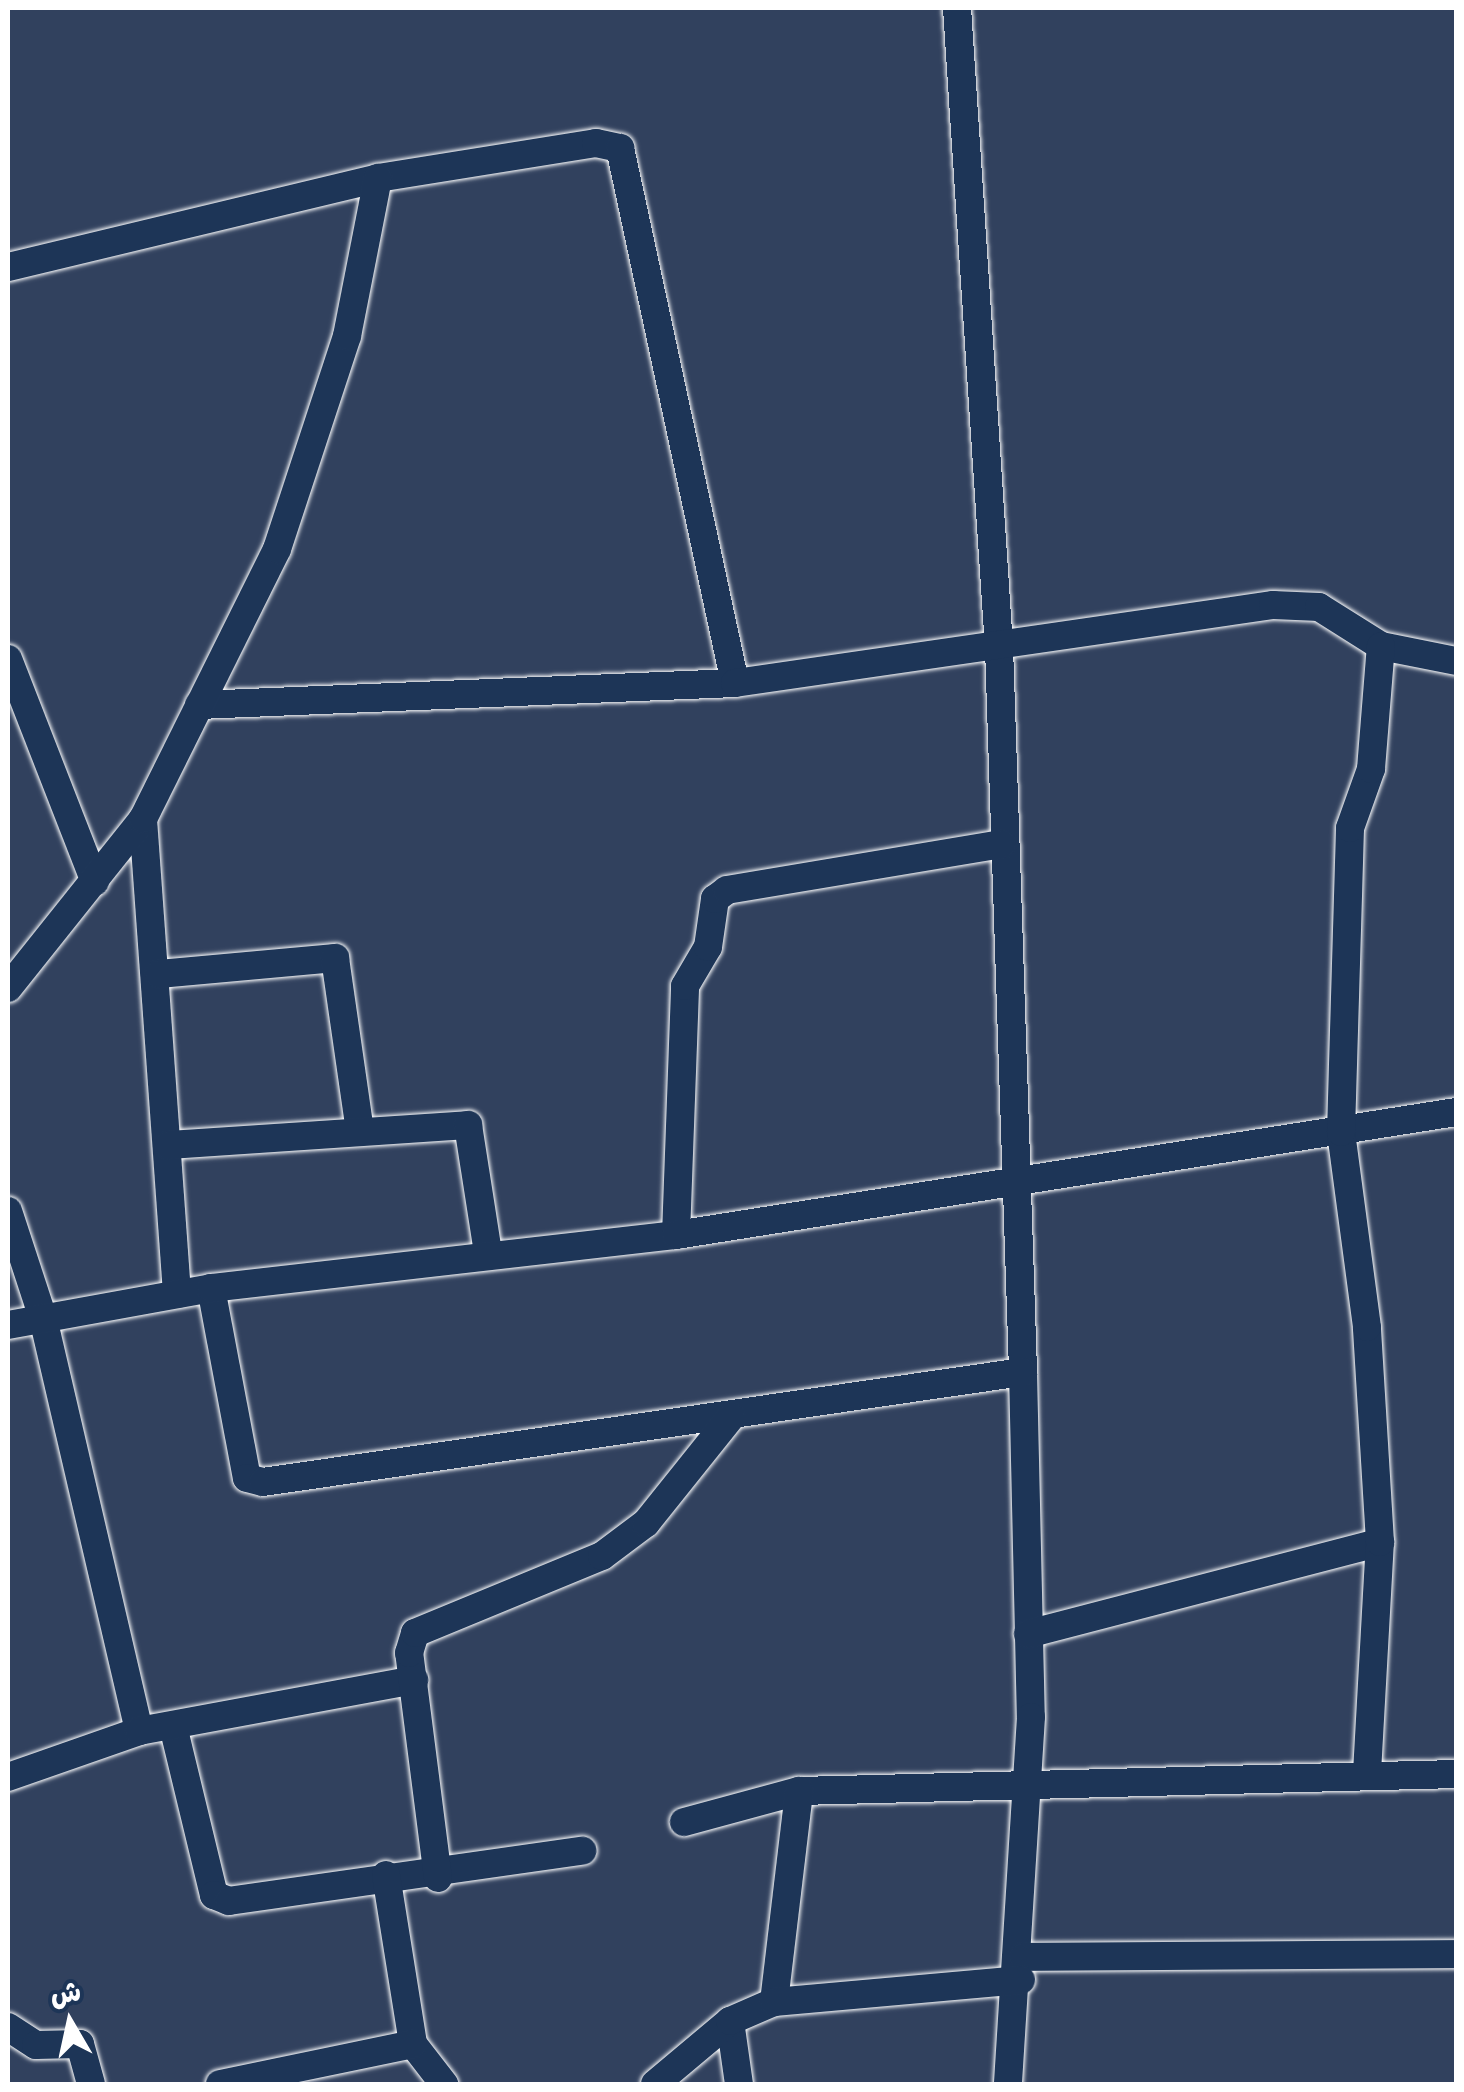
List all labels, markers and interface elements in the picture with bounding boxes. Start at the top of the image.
text: ش [47,1971,83,2014]
north arrow [20,1972,120,2072]

